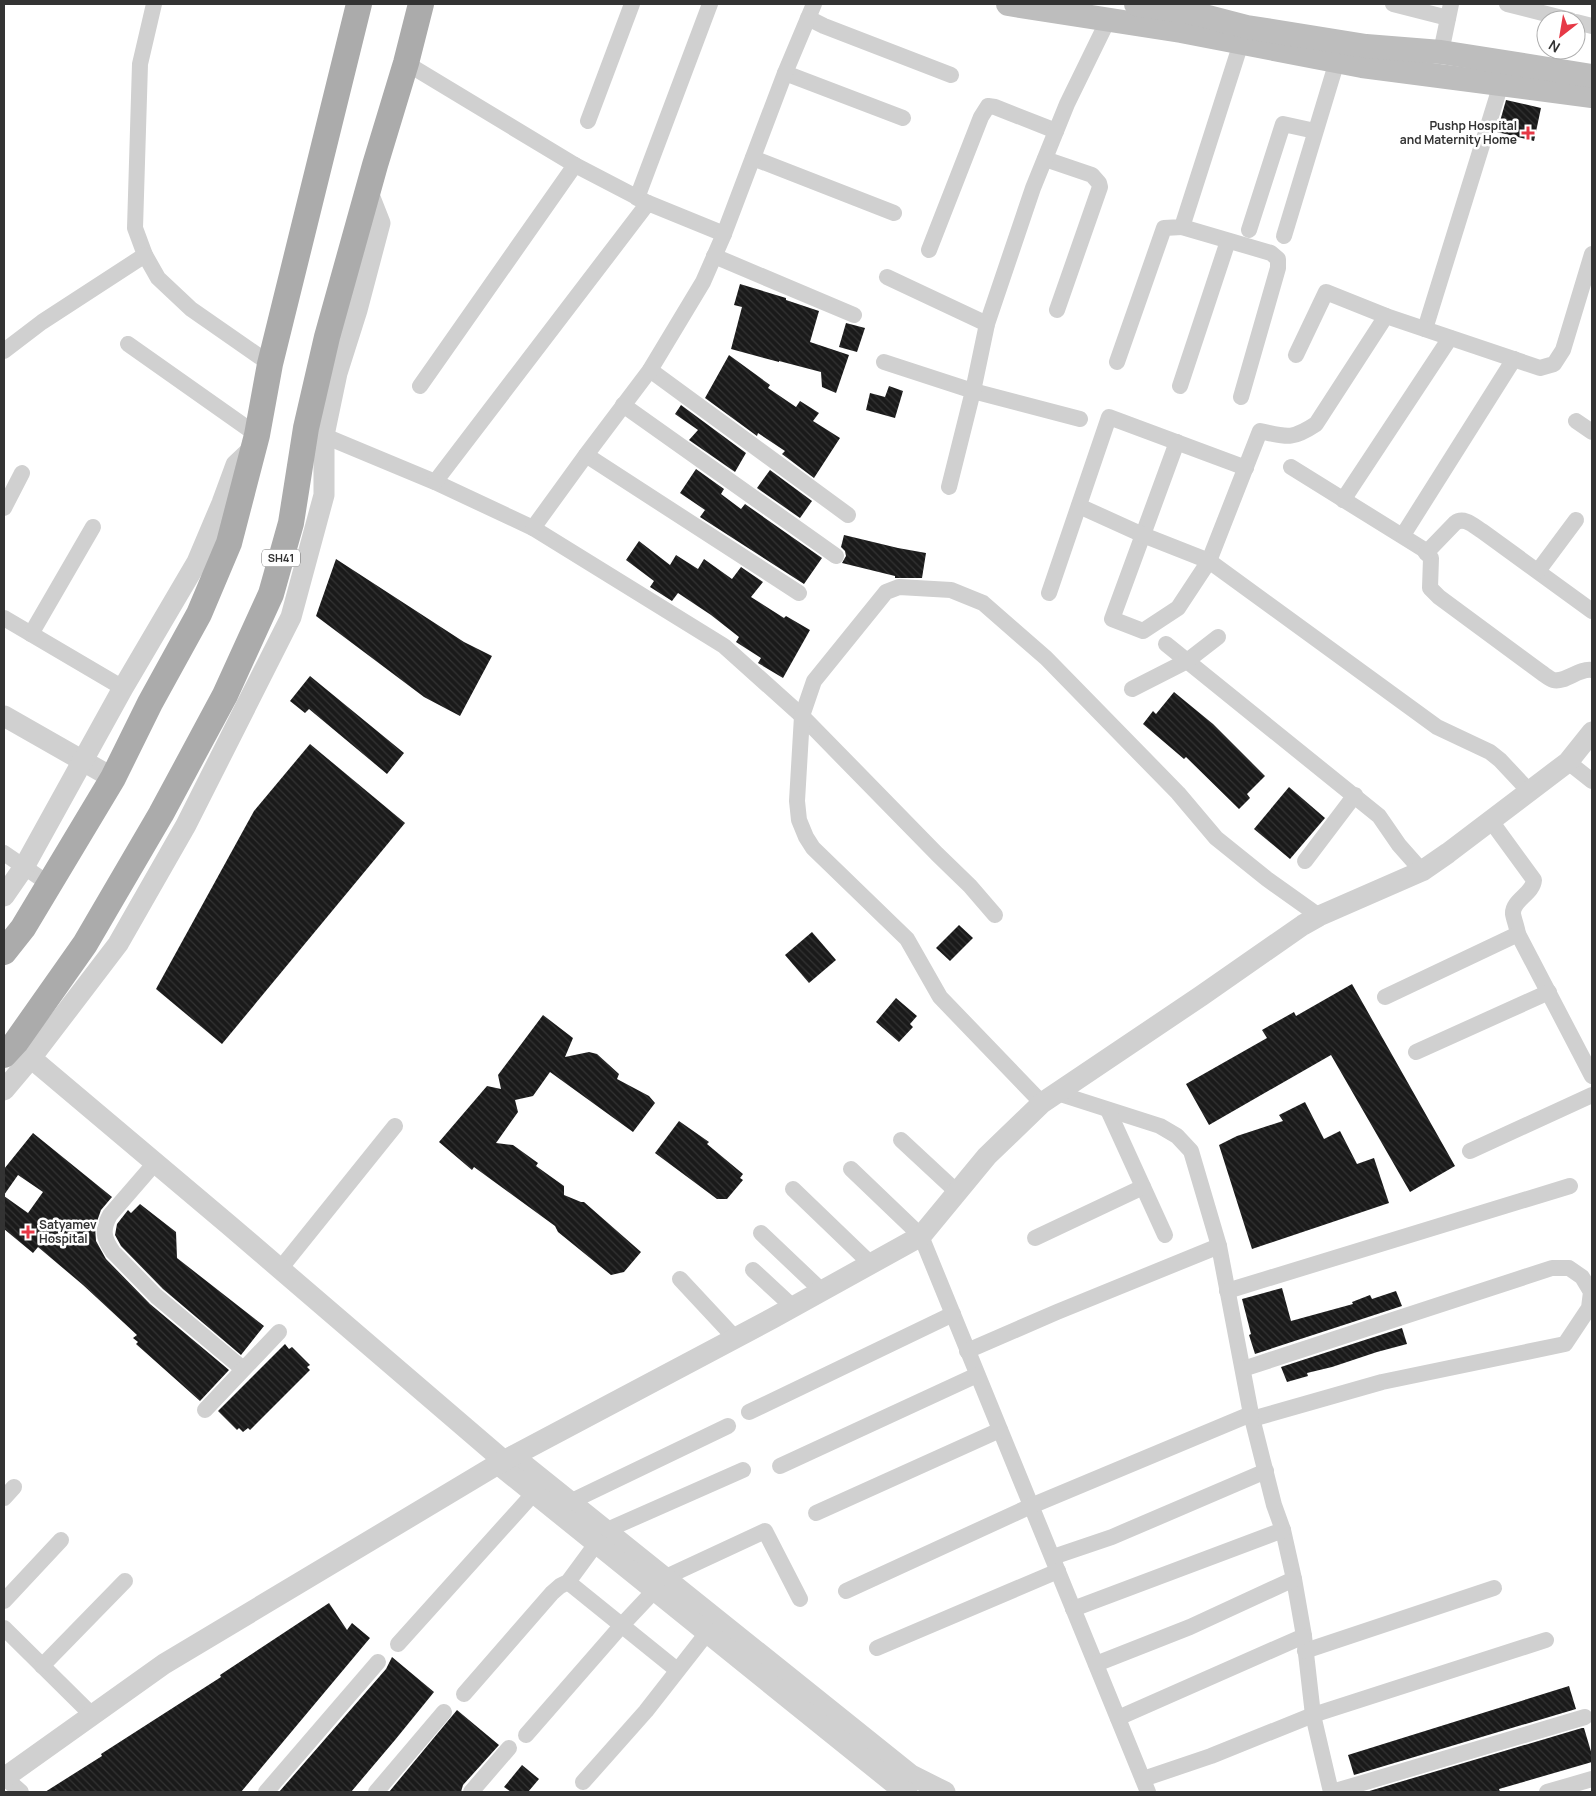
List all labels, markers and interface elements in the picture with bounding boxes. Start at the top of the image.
north arrow [1536,10,1586,60]
text: N [1545,36,1563,57]
place label: Pushp Hospital and Maternity Home [1400,117,1517,148]
marker: Pushp Hospital and Maternity Home [1521,126,1535,140]
road number: SH41 [262,550,300,566]
place label: Satyamev Hospital [39,1216,97,1247]
marker: Satyamev Hospital [21,1225,35,1239]

